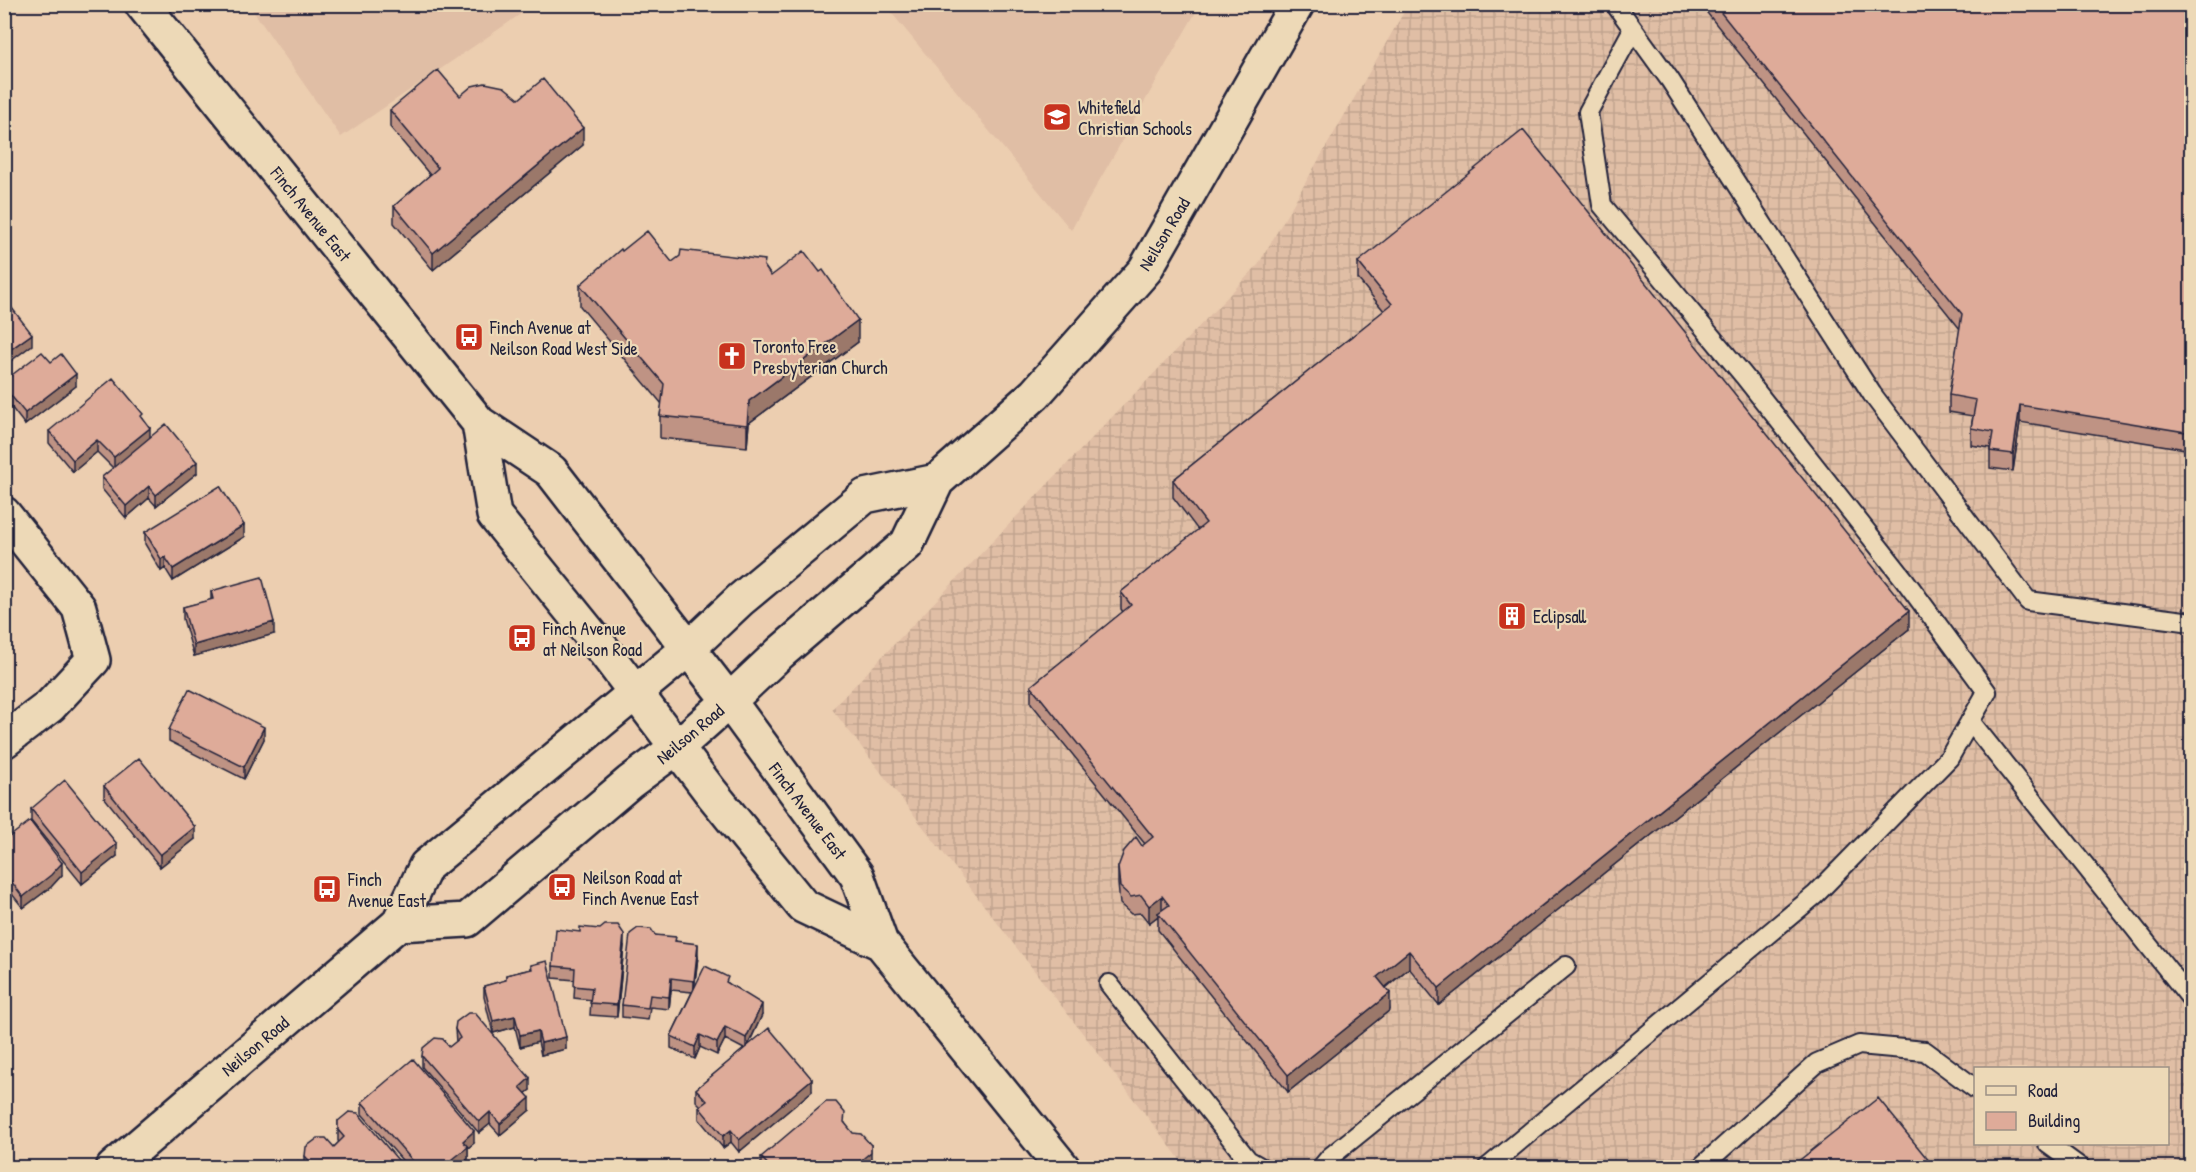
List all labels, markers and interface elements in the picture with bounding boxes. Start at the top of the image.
place label: Whitefield Christian Schools [1078,95,1192,141]
school or university icon: Whitefield Christian Schools [1041,101,1073,133]
street label: Finch Avenue East [264,160,358,267]
street label: Neilson Road [1132,193,1196,275]
place label: Finch Avenue at Neilson Road West Side [489,315,638,361]
bus stop icon: Finch Avenue at Neilson Road West Side [453,321,485,353]
place label: Toronto Free Presbyterian Church [753,334,888,380]
church icon: Toronto Free Presbyterian Church [716,340,748,372]
building icon: Eclipsall [1496,600,1528,632]
place label: Eclipsall [1533,604,1586,629]
place label: Finch Avenue at Neilson Road [542,616,642,662]
bus stop icon: Finch Avenue at Neilson Road [506,622,538,654]
street label: Neilson Road [651,698,729,770]
street label: Finch Avenue East [763,757,853,865]
place label: Neilson Road at Finch Avenue East [582,865,699,911]
place label: Finch Avenue East [347,867,427,913]
bus stop icon: Neilson Road at Finch Avenue East [546,871,578,903]
bus stop icon: Finch Avenue East [311,873,343,905]
street label: Neilson Road [216,1010,294,1082]
legend [1974,1067,2169,1145]
text: Road [2028,1078,2058,1103]
text: Building [2028,1108,2080,1133]

